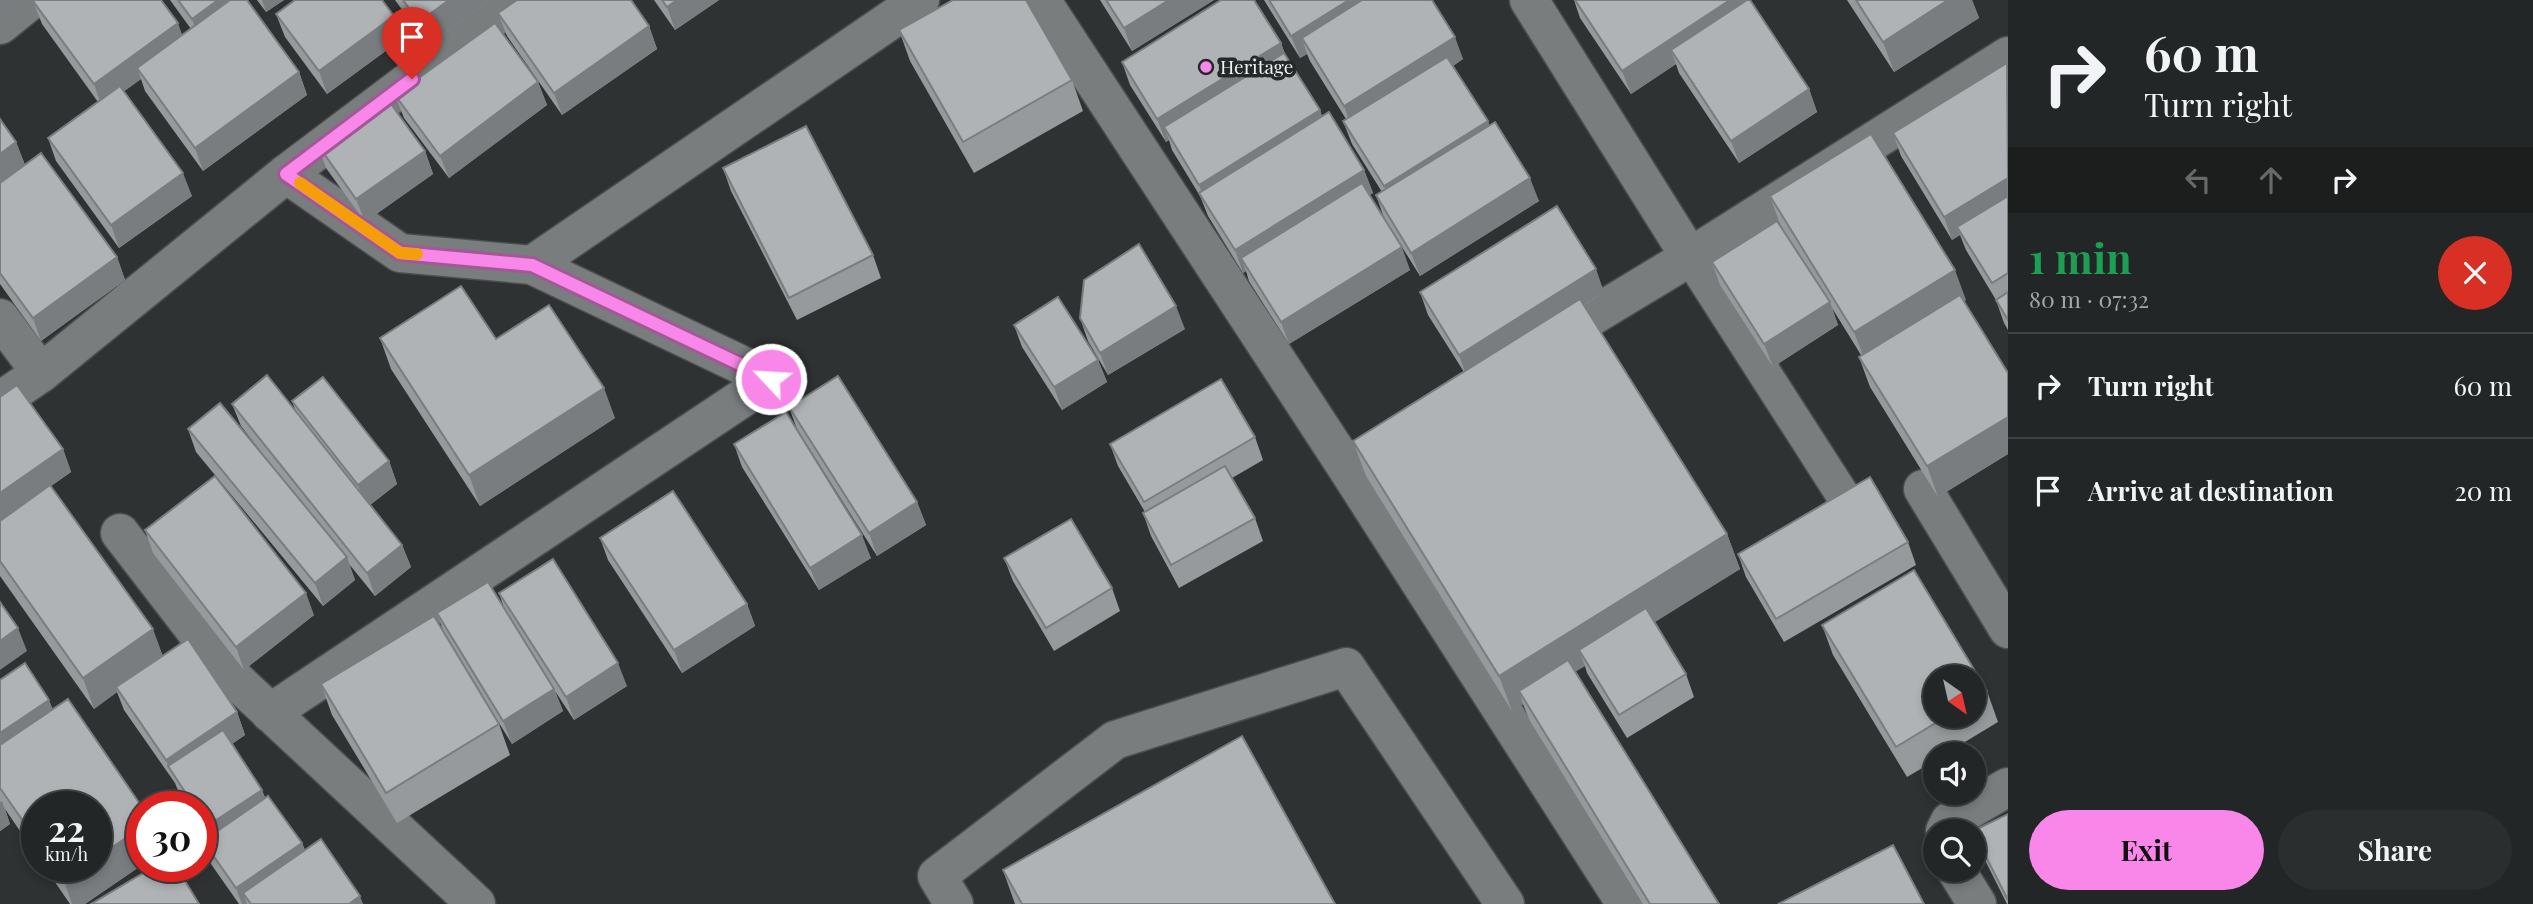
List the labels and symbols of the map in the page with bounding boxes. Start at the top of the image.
pin [382,7,442,79]
place label: Heritage [1220,53,1293,79]
marker: Heritage [1198,59,1214,75]
position arrow [734,342,808,416]
north arrow [1923,665,1986,728]
speed limit sign: 30 [126,791,217,882]

